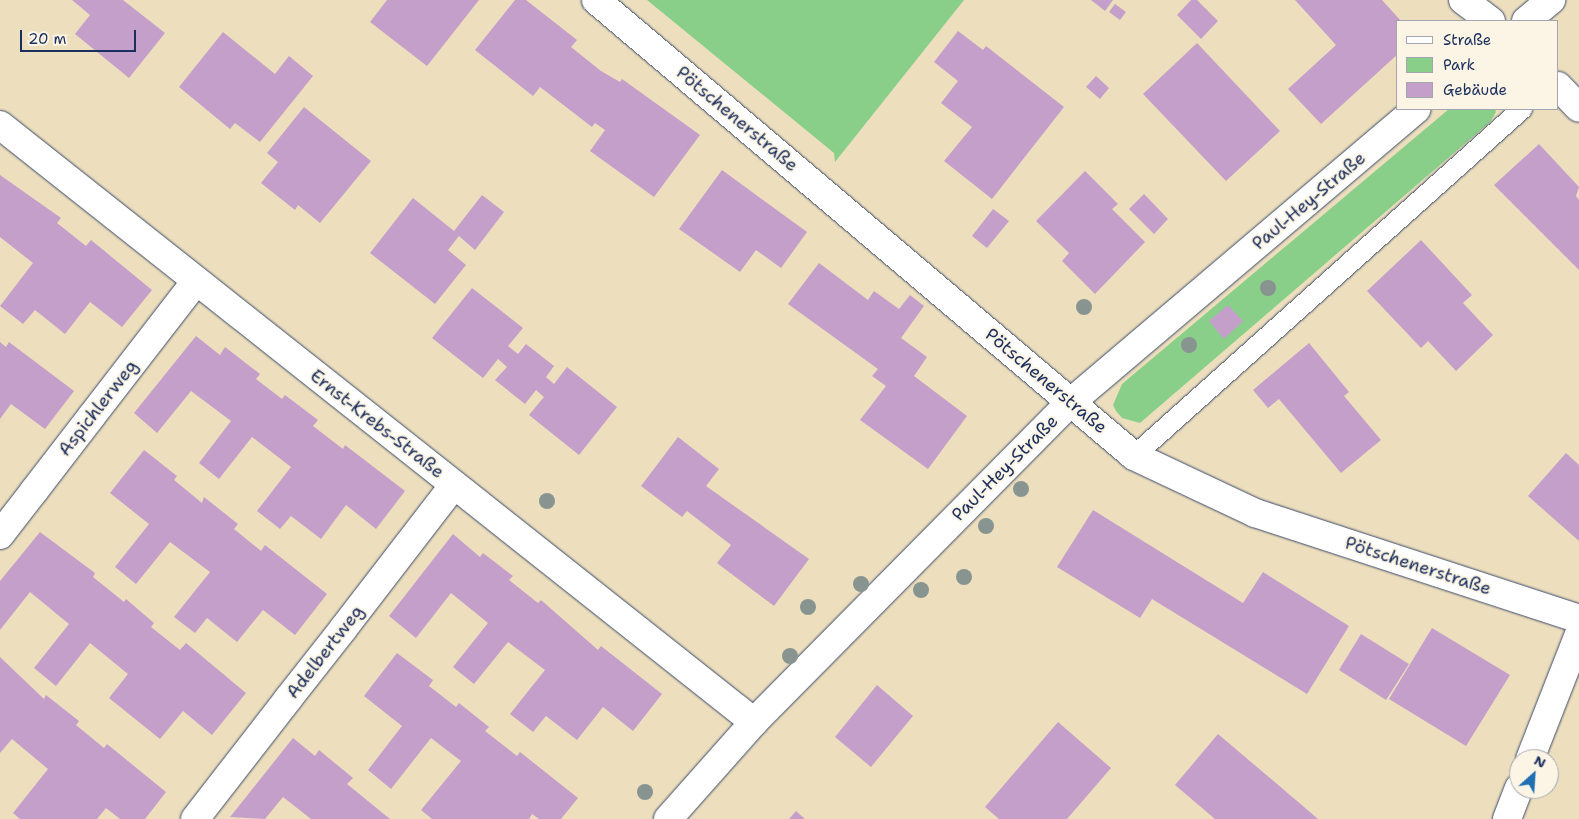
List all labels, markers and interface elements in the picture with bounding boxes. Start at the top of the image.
scale bar [22,20,139,52]
legend [1396,20,1559,110]
text: 20 m [28,29,67,49]
text: Straße [1443,30,1491,50]
text: Park [1443,55,1475,75]
street label: Pötschenerstraße [672,62,802,176]
text: Gebäude [1443,80,1507,100]
street label: Paul-Hey-Straße [1248,147,1370,255]
street label: Pötschenerstraße [981,324,1111,438]
street label: Aspichlerweg [54,356,142,460]
street label: Ernst-Krebs-Straße [306,365,448,483]
street label: Paul-Hey-Straße [947,410,1063,526]
street label: Pötschenerstraße [1342,532,1494,600]
street label: Adelbertweg [282,601,368,703]
north arrow [1509,749,1559,799]
text: N [1531,751,1549,772]

